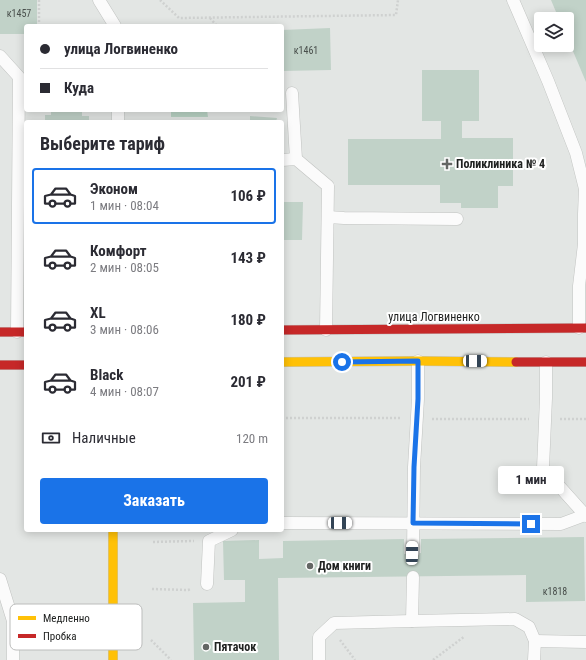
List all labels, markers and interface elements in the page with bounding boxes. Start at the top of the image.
house number: к1457 [7,8,31,19]
map controls [534,12,574,52]
button: layers [534,12,574,52]
text: улица Логвиненко [64,40,178,58]
house number: к1461 [294,45,318,56]
text: Куда [64,79,94,97]
text: Выберите тариф [40,133,165,154]
place label: Поликлиника № 4 [456,157,545,171]
marker: Поликлиника № 4 [441,158,453,170]
icon: car [42,178,78,214]
text: Эконом [90,180,138,198]
text: 106 ₽ [230,187,266,205]
text: 1 мин · 08:04 [90,198,159,213]
icon: car [42,240,78,276]
text: Комфорт [90,242,147,260]
text: 143 ₽ [230,249,266,267]
text: 2 мин · 08:05 [90,260,159,275]
icon: car [42,302,78,338]
text: XL [90,304,106,322]
street label: улица Логвиненко [388,310,480,324]
text: 180 ₽ [230,311,266,329]
text: 3 мин · 08:06 [90,322,159,337]
route start [333,353,351,371]
car [463,355,487,367]
icon: car [42,364,78,400]
text: Black [90,366,123,384]
text: 201 ₽ [230,373,266,391]
text: 4 мин · 08:07 [90,384,159,399]
icon: cash [40,427,62,449]
text: Наличные [72,429,136,447]
text: 120 m [236,431,268,446]
callout: 1 мин [498,466,564,494]
text: 1 мин [515,472,547,487]
button: Заказать [40,478,268,524]
route end [522,515,540,533]
car [328,517,352,529]
car [406,541,418,565]
place label: Дом книги [318,559,371,573]
marker: Дом книги [305,561,315,571]
house number: к1818 [543,586,567,597]
legend [10,604,142,650]
text: Медленно [43,612,90,625]
text: Пробка [43,630,77,643]
place label: Пятачок [214,640,256,654]
marker: Пятачок [201,642,211,652]

